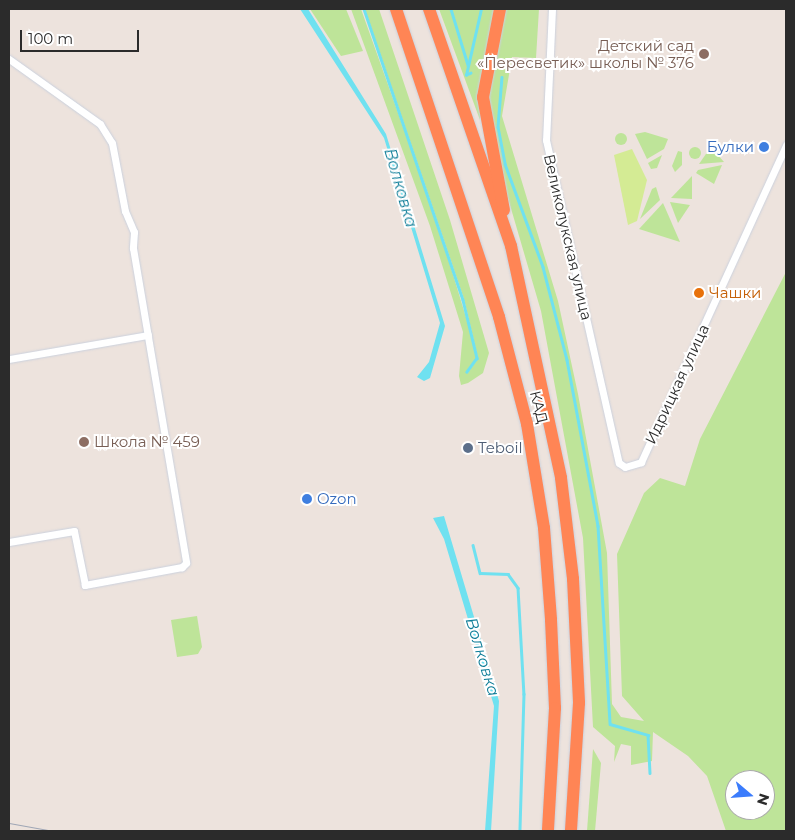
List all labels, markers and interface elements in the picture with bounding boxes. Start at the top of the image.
scale bar [22,20,141,52]
text: 100 m [28,29,73,48]
place label: Детский сад «Пересветик» школы № 376 [477,36,694,71]
marker: Детский сад «Пересветик» школы № 376 [698,48,710,60]
place label: Булки [707,138,754,156]
marker: Булки [758,141,770,153]
water label: Волковка [380,146,420,230]
street label: Великолукская улица [540,152,596,322]
place label: Чашки [709,284,761,302]
marker: Чашки [693,287,705,299]
street label: Идрицкая улица [641,321,713,447]
street label: КАД [526,389,552,425]
place label: Школа № 459 [94,433,200,451]
marker: Школа № 459 [78,436,90,448]
place label: Teboil [478,439,522,457]
marker: Teboil [462,442,474,454]
place label: Ozon [317,490,357,508]
marker: Ozon [301,493,313,505]
water label: Волковка [461,615,503,699]
north arrow [725,770,775,820]
text: N [753,791,774,807]

